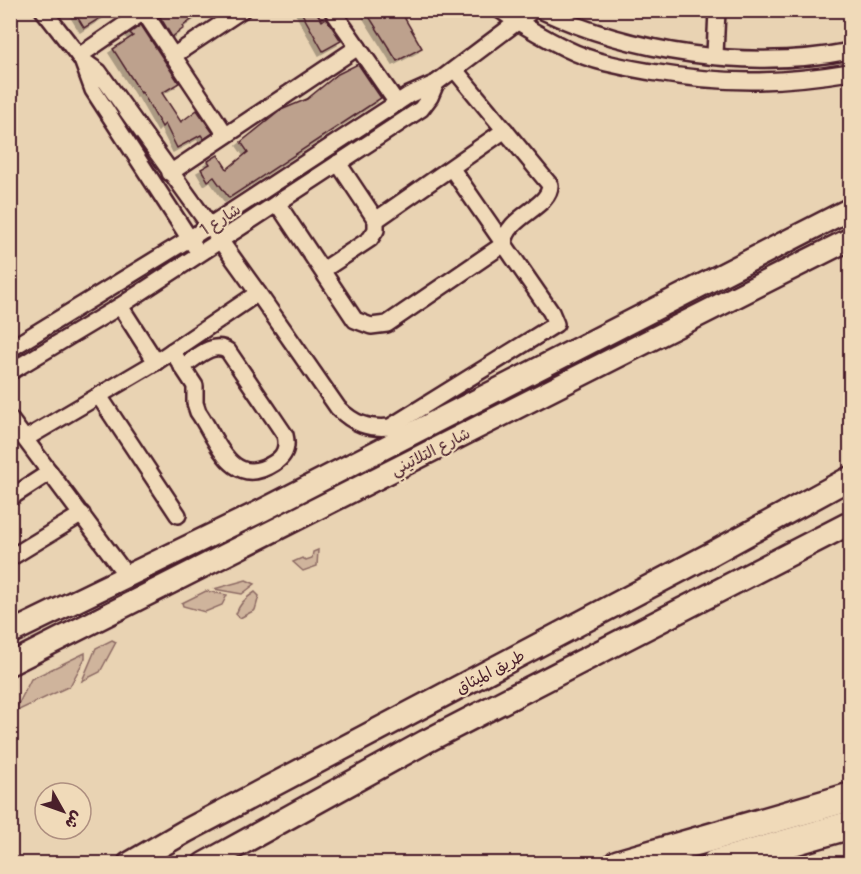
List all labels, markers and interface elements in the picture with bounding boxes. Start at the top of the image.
street label: شارع 1 [196,199,245,241]
street label: شارع التلاتيني [387,423,475,484]
street label: طريق الميثاق [453,645,528,698]
north arrow [33,781,93,841]
text: ش [60,807,87,833]

